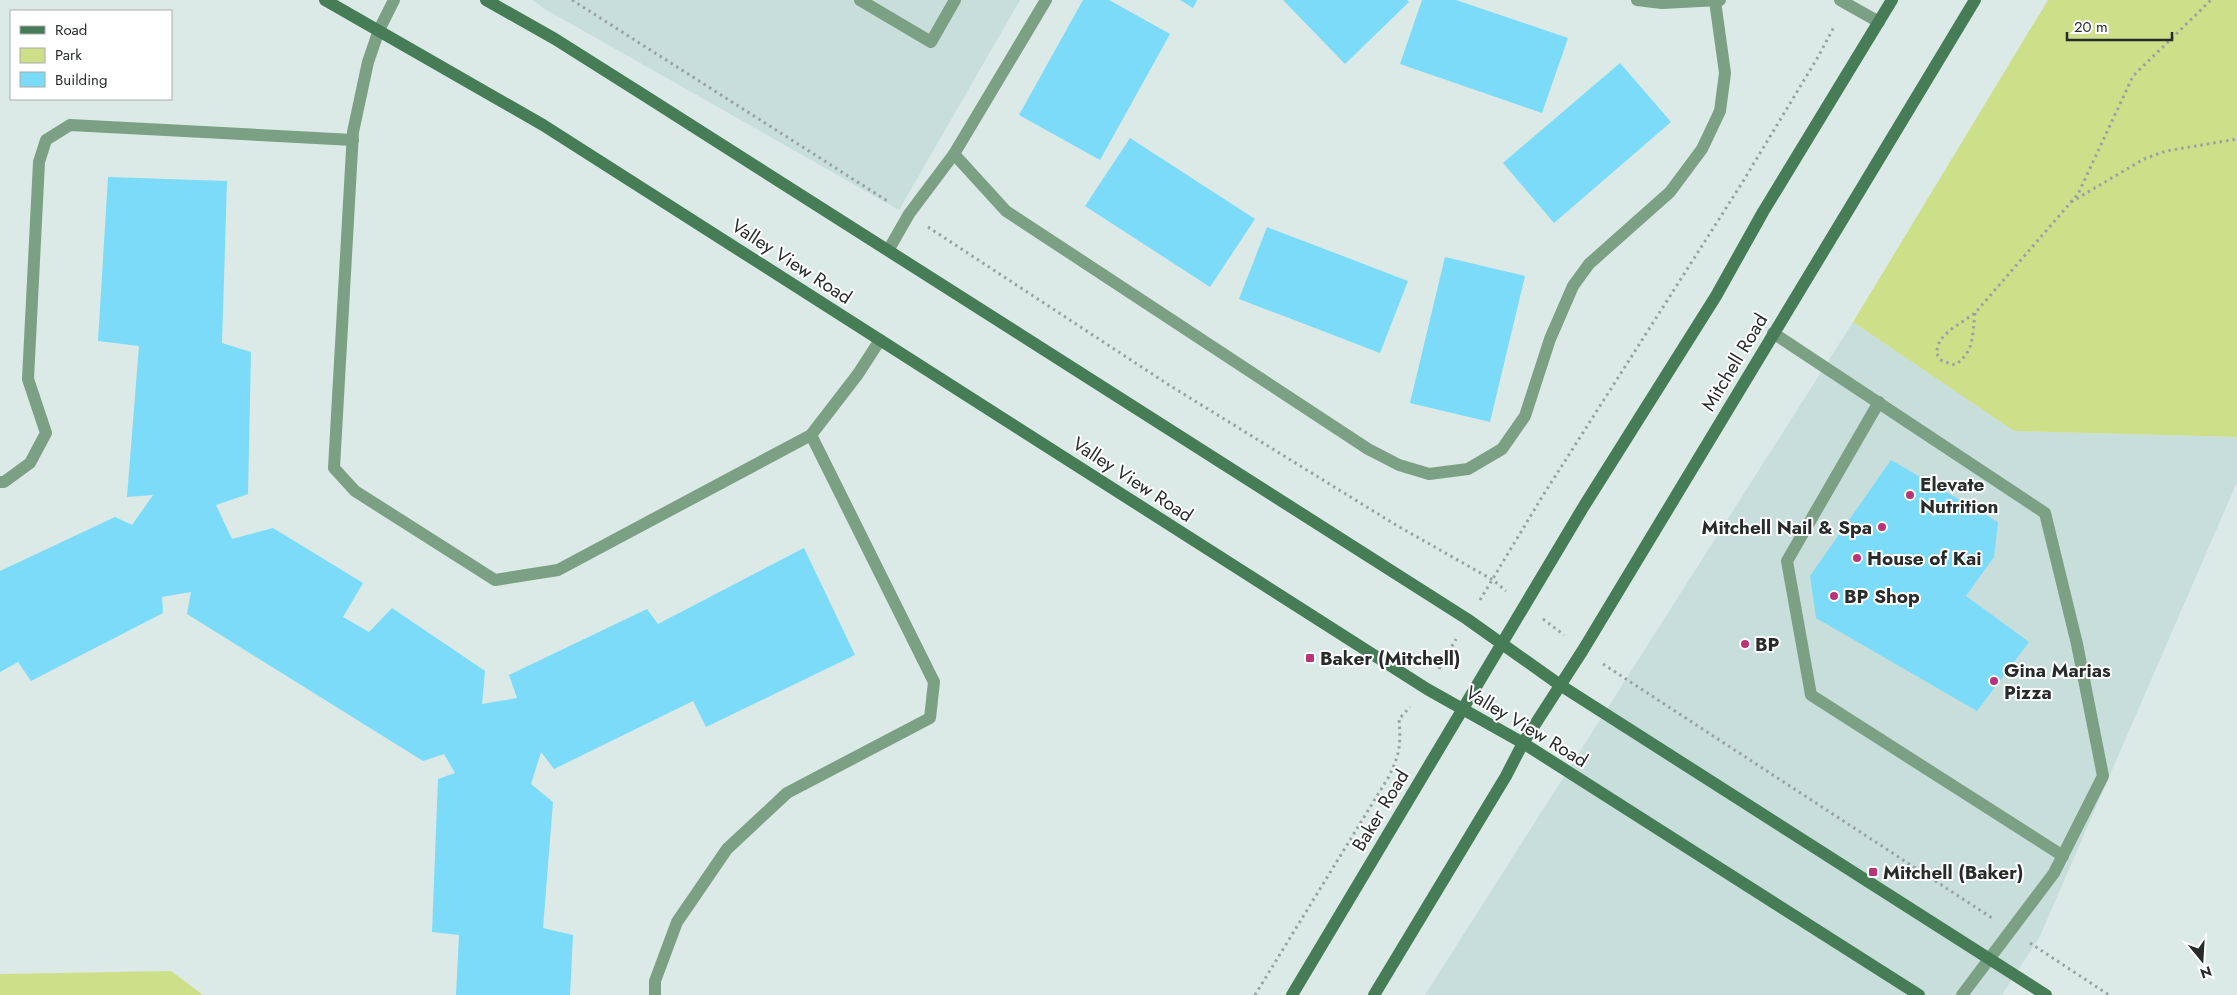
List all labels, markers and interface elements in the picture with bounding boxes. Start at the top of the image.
legend [10,10,172,100]
scale bar [2067,10,2172,42]
text: 20 m [2074,16,2108,38]
text: Road [55,19,87,41]
text: Park [55,44,82,66]
text: Building [55,69,107,91]
street label: Valley View Road [726,212,857,311]
street label: Mitchell Road [1695,309,1774,416]
street label: Valley View Road [1067,430,1198,529]
place label: Elevate Nutrition [1920,471,1999,520]
marker: Elevate Nutrition [1904,489,1916,501]
place label: Mitchell Nail & Spa [1702,514,1872,541]
marker: Mitchell Nail & Spa [1876,521,1888,533]
place label: House of Kai [1867,545,1982,572]
marker: House of Kai [1851,552,1863,564]
place label: BP Shop [1844,583,1920,610]
marker: BP Shop [1828,590,1840,602]
place label: BP [1755,631,1780,658]
marker: BP [1739,638,1751,650]
place label: Baker (Mitchell) [1320,645,1460,672]
marker: Baker (Mitchell) [1304,652,1316,664]
place label: Gina Marias Pizza [2004,657,2111,706]
marker: Gina Marias Pizza [1988,675,2000,687]
street label: Valley View Road [1460,679,1593,774]
street label: Baker Road [1345,764,1415,856]
place label: Mitchell (Baker) [1883,859,2023,886]
marker: Mitchell (Baker) [1867,866,1879,878]
north arrow [2177,935,2227,985]
text: N [2198,961,2214,984]

